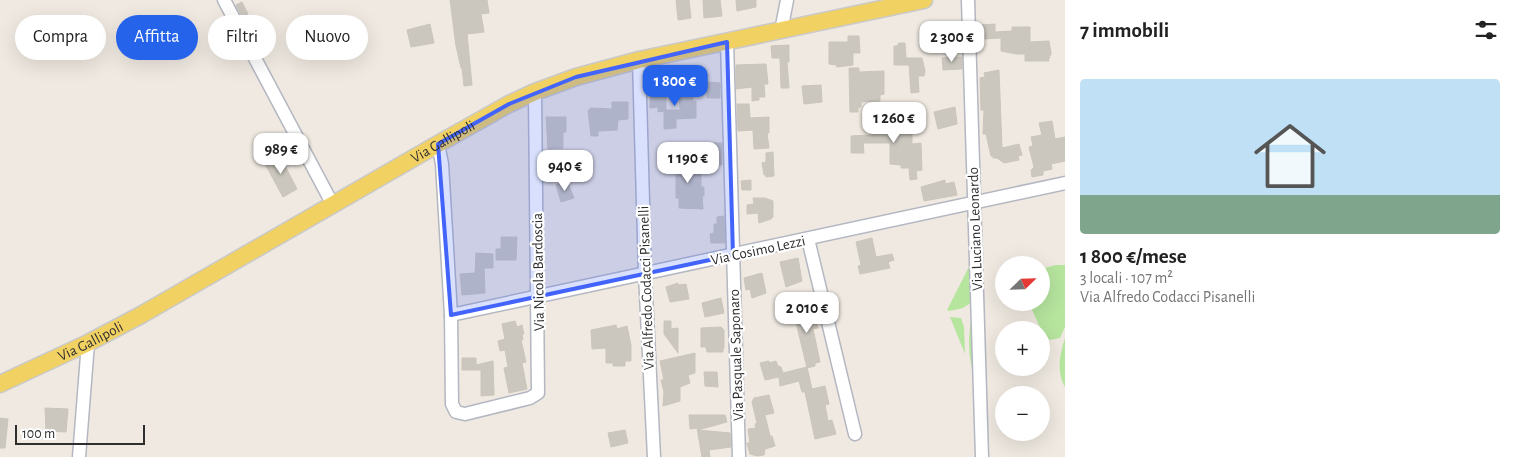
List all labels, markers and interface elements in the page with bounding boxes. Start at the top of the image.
chip: Compra [15,15,106,60]
chip: Affitta [116,15,198,60]
chip: Filtri [208,15,276,60]
chip: Nuovo [286,15,368,60]
icon: filters [1472,16,1500,44]
pin: 2 300 € [906,20,998,63]
text: 7 immobili [1080,20,1169,41]
text: 2 300 € [930,29,974,45]
pin: 1 800 € [629,64,721,107]
text: 1 800 € [654,73,696,89]
pin: 1 260 € [848,102,940,144]
text: 1 260 € [873,110,915,126]
icon: home [1245,111,1335,201]
street label: Via Gallipoli [408,118,477,166]
pin: 989 € [246,132,316,175]
text: 989 € [264,141,298,157]
pin: 1 190 € [642,142,734,184]
pin: 940 € [530,150,600,192]
text: 1 190 € [668,150,708,166]
text: 940 € [548,158,582,174]
street label: Via Luciano Leonardo [966,167,985,291]
street label: Via Alfredo Codacci Pisanelli [636,206,657,370]
street label: Via Nicola Bardoscia [530,213,547,331]
street label: Via Cosimo Lezzi [709,233,807,268]
text: 1 800 €/mese [1080,246,1187,267]
north arrow [995,256,1050,311]
map controls [995,256,1050,441]
text: 3 locali · 107 m² [1080,270,1173,286]
street label: Via Pasquale Saponaro [727,289,746,421]
text: Via Alfredo Codacci Pisanelli [1080,289,1255,305]
pin: 2 010 € [761,292,853,334]
text: 2 010 € [786,300,828,316]
street label: Via Gallipoli [56,319,126,364]
button: + [995,321,1050,376]
button: − [995,386,1050,441]
scale bar [15,422,145,445]
text: 100 m [22,427,55,441]

